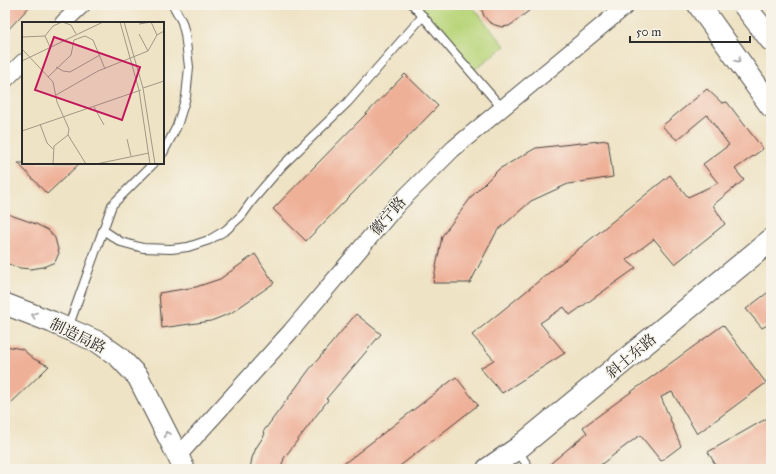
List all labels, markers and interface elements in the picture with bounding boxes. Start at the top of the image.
scale bar [630,18,750,44]
inset map [22,22,164,164]
text: 50 m [636,25,661,39]
one-way arrow [733,55,740,62]
street label: 徽宁路 [366,193,410,239]
one-way arrow [31,312,38,320]
street label: 制造局路 [47,315,109,357]
street label: 斜土东路 [602,330,660,382]
one-way arrow [164,430,172,438]

